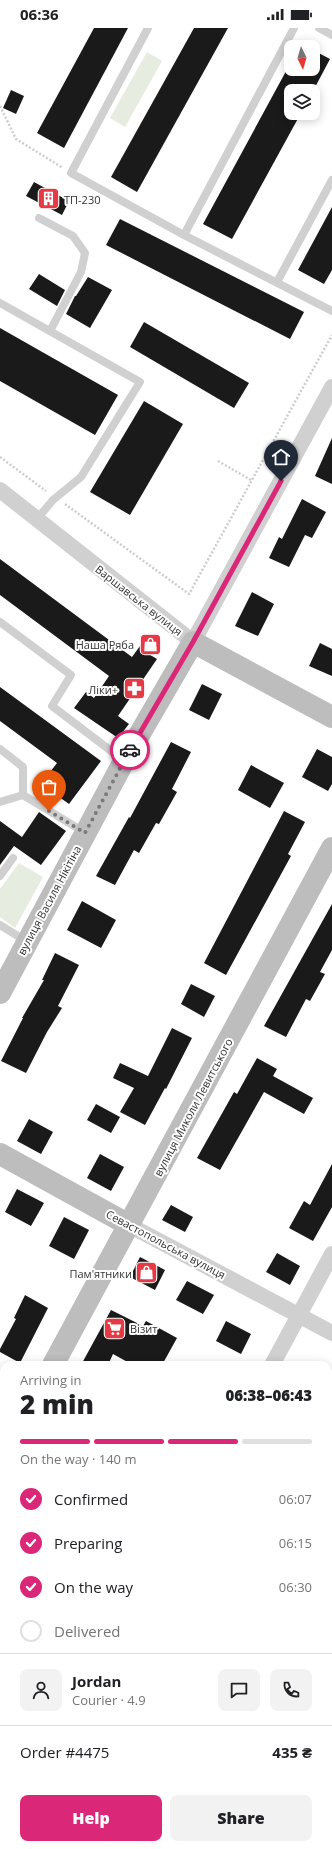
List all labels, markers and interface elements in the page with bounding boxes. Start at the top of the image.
text: 06:36 [20,4,59,24]
north arrow [284,40,320,76]
map controls [284,40,320,120]
button: layers [284,84,320,120]
building icon: ТП-230 [35,186,61,212]
place label: ТП-230 [64,192,100,207]
pin [264,440,298,481]
icon: home [270,446,292,468]
street label: Варшавська вулиця [92,561,186,639]
shop icon: Наша Ряба [137,631,163,657]
place label: Наша Ряба [76,637,134,652]
pharmacy icon: Ліки+ [121,676,147,702]
place label: Ліки+ [89,682,118,697]
courier [110,730,150,770]
icon: car [119,739,141,761]
pin [32,770,66,811]
icon: bag [38,776,60,798]
street label: вулиця Василя Нікітіна [14,843,84,957]
street label: вулиця Миколи Левитського [150,1035,236,1179]
street label: Севастопольська вулиця [104,1206,228,1282]
shop icon: Пам'ятники [134,1260,160,1286]
place label: Пам'ятники [70,1266,132,1281]
supermarket icon: Візит [101,1315,127,1341]
place label: Візит [130,1321,157,1336]
text: Arriving in [20,1371,82,1389]
text: 06:38–06:43 [226,1385,312,1405]
text: 2 min [20,1386,94,1422]
text: On the way · 140 m [20,1450,136,1468]
icon: check [20,1488,42,1510]
text: Confirmed [54,1489,128,1509]
text: 06:07 [279,1490,312,1508]
icon: check [20,1532,42,1554]
text: Preparing [54,1533,122,1553]
text: 06:15 [279,1534,312,1552]
icon: check [20,1576,42,1598]
text: On the way [54,1577,133,1597]
text: 06:30 [279,1578,312,1596]
text: Delivered [54,1621,121,1641]
button: person [20,1669,62,1711]
button: chat [218,1669,260,1711]
button: phone [270,1669,312,1711]
text: Jordan [72,1671,121,1691]
text: Courier · 4.9 [72,1691,146,1709]
text: Order #4475 [20,1742,109,1762]
text: 435 ₴ [272,1742,312,1762]
button: Help [20,1795,162,1841]
button: Share [170,1795,312,1841]

